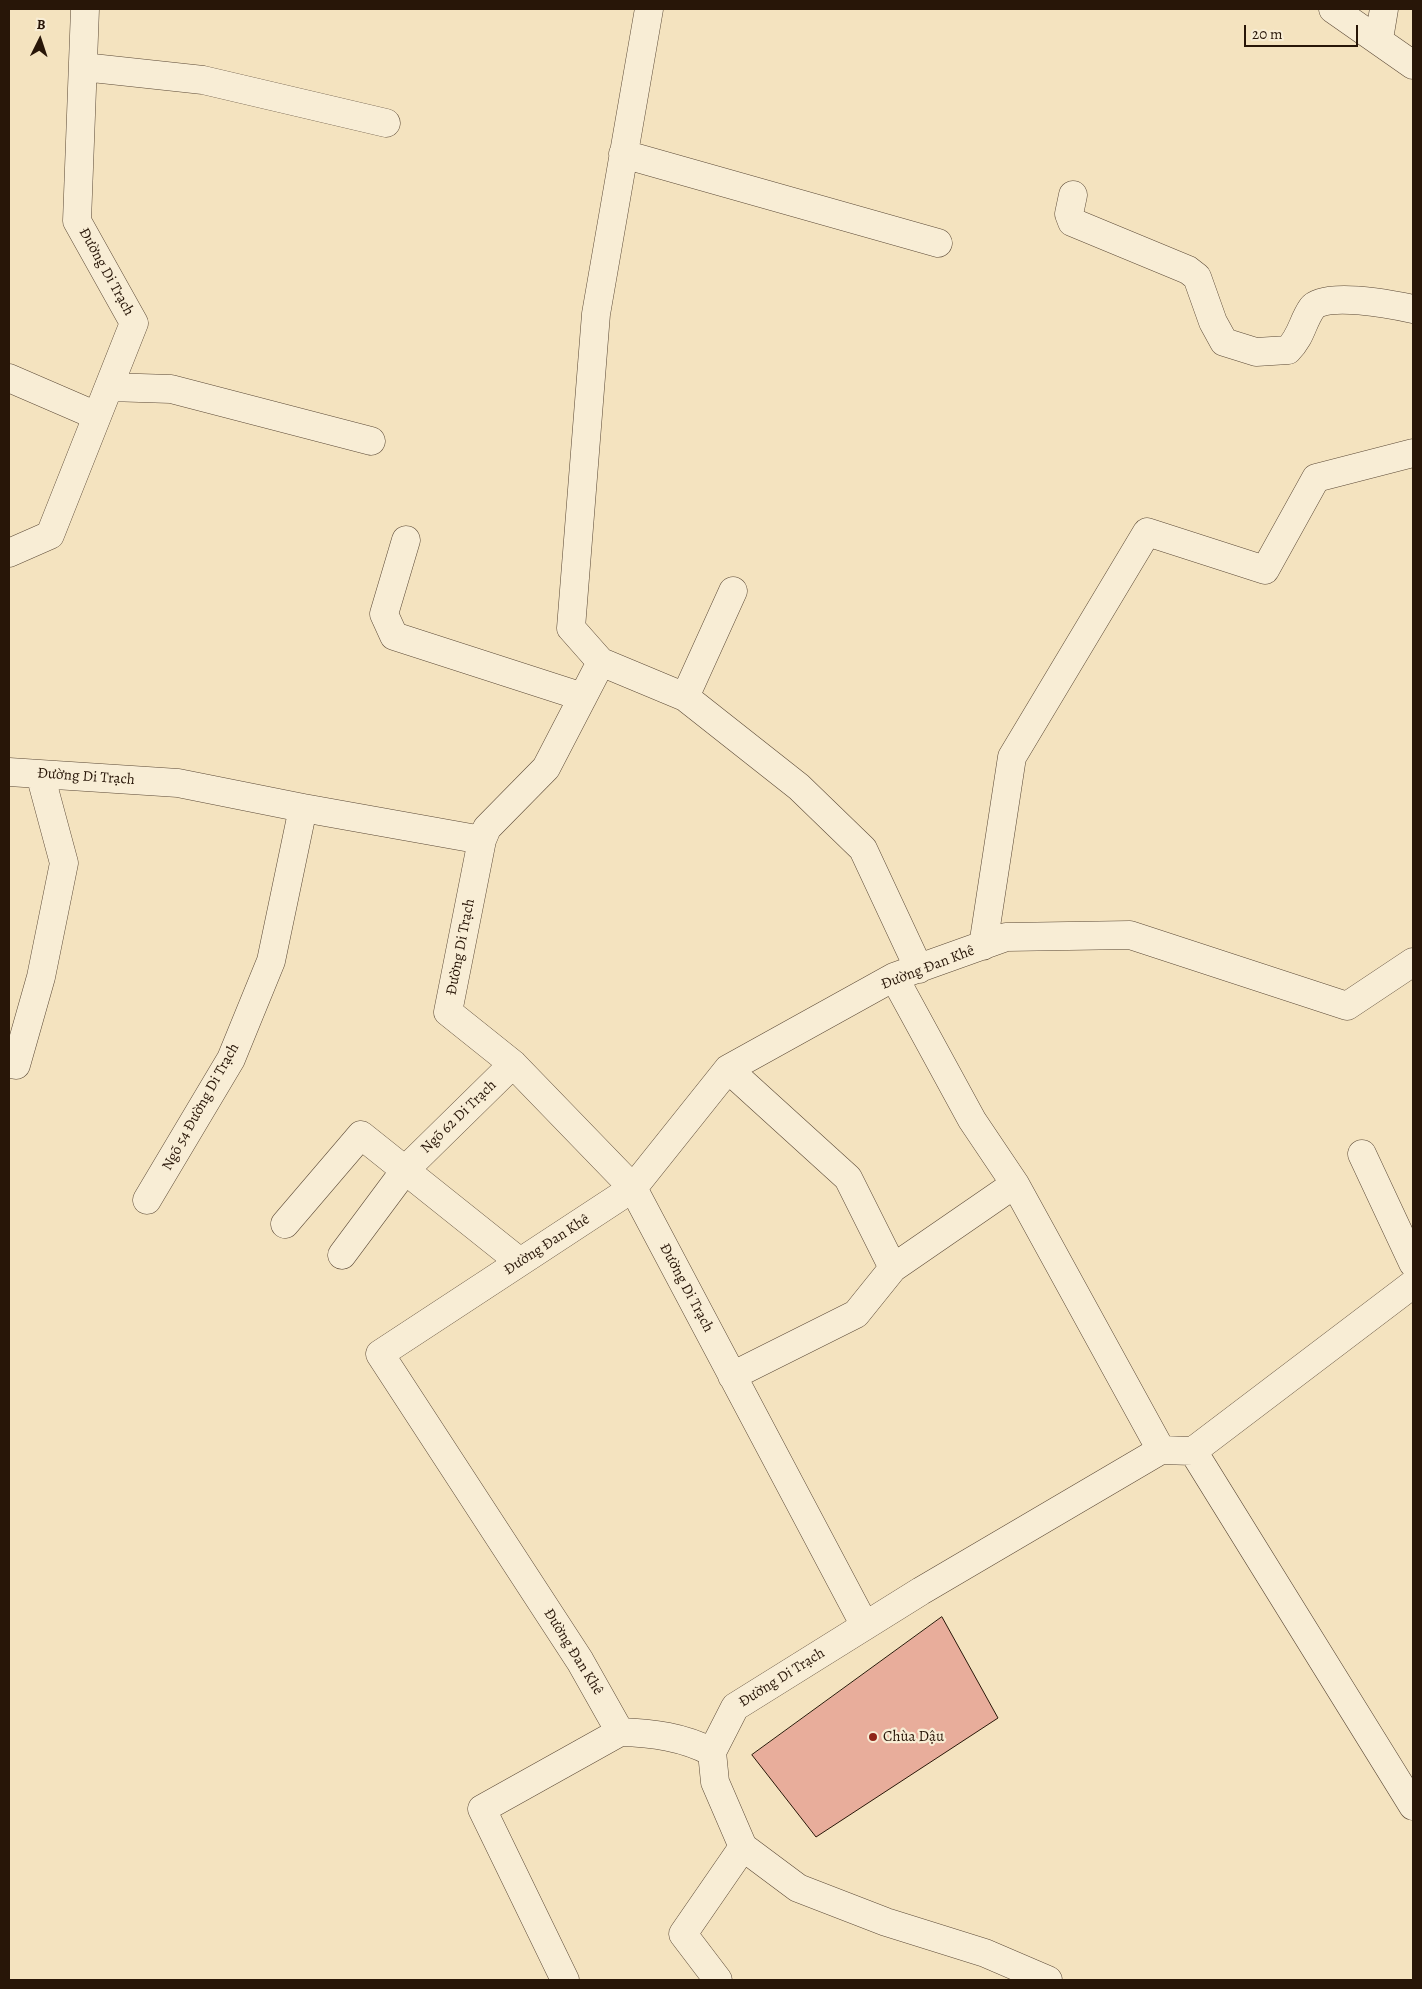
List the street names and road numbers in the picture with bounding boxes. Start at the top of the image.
street label: Đường Di Trạch [74,225,138,319]
street label: Đường Di Trạch [37,765,135,789]
street label: Đường Di Trạch [443,897,479,997]
street label: Đường Đan Khê [879,942,977,994]
street label: Ngõ 54 Đường Di Trạch [159,1040,243,1174]
street label: Ngõ 62 Di Trạch [418,1077,500,1157]
street label: Đường Đan Khê [501,1211,593,1279]
street label: Đường Di Trạch [655,1241,717,1335]
street label: Đường Đan Khê [539,1605,607,1699]
street label: Đường Di Trạch [736,1644,828,1712]

